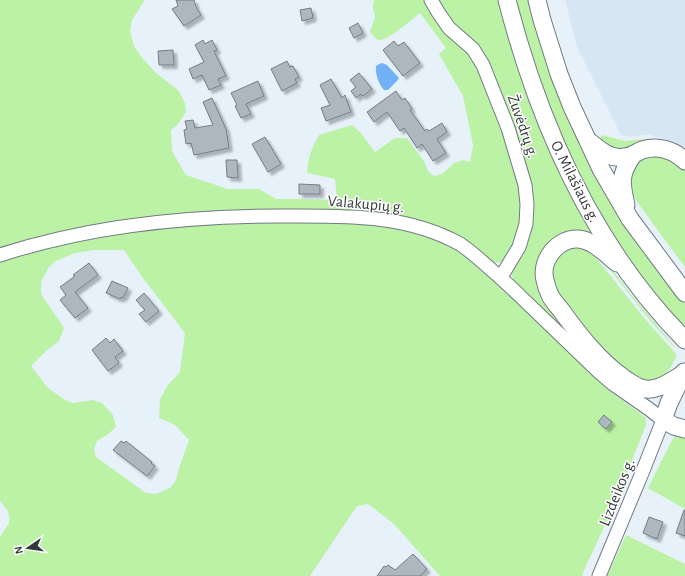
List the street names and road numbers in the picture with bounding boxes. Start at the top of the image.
street label: Žuvėdrų g. [505,92,543,160]
street label: O. Milašiaus g. [548,138,602,225]
street label: Valakupių g. [327,193,405,215]
street label: Lizdeikos g. [596,456,638,528]

